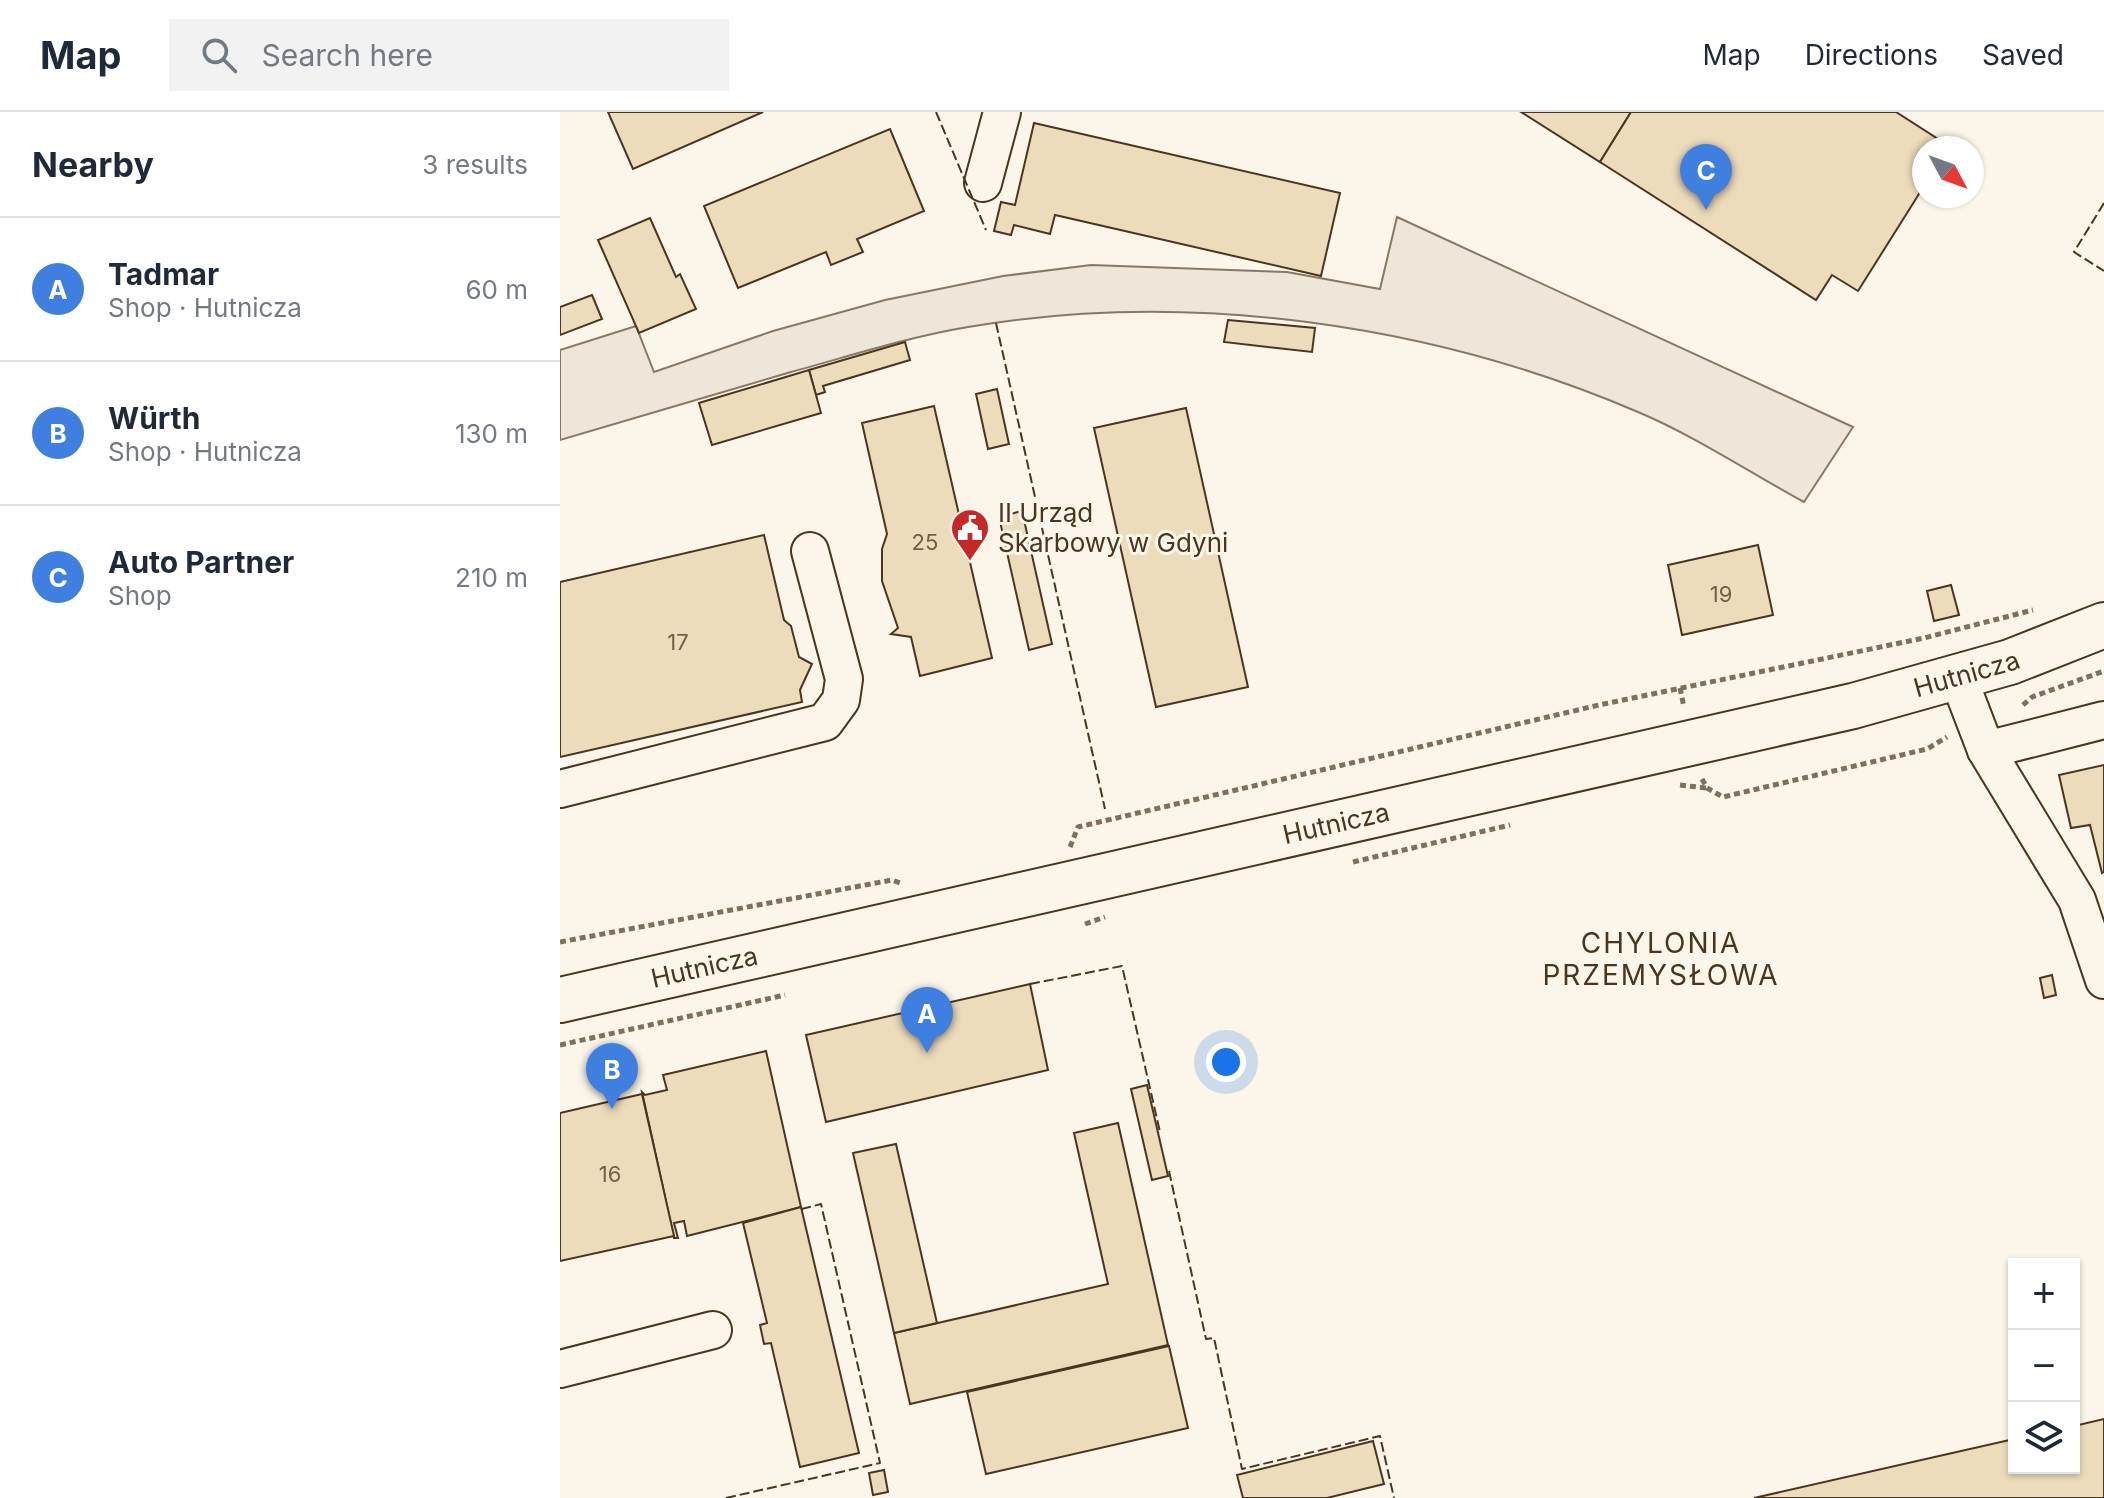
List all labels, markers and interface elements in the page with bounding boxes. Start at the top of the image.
search box [169,19,729,91]
text: Map [40,32,121,78]
icon: search [197,33,241,77]
text: Search here [261,37,433,73]
text: Map [1702,38,1761,72]
text: Directions [1805,38,1938,72]
text: Saved [1982,38,2064,72]
north arrow [1912,136,1984,208]
text: Nearby [32,144,154,185]
pin: C [1680,144,1732,210]
text: 3 results [422,149,528,180]
text: Tadmar [108,256,219,292]
text: A [48,274,68,305]
text: 60 m [465,274,528,305]
text: Shop · Hutnicza [108,292,302,323]
text: Würth [108,400,200,436]
text: B [49,418,67,449]
text: 130 m [455,418,528,449]
text: Shop · Hutnicza [108,436,302,467]
place label: II Urząd Skarbowy w Gdyni [998,497,1228,558]
public building icon: II Urząd Skarbowy w Gdyni [949,507,991,562]
house number: 25 [912,529,938,555]
text: Auto Partner [108,544,294,580]
text: C [48,562,68,593]
text: 210 m [455,562,528,593]
text: Shop [108,580,172,611]
house number: 19 [1710,581,1732,607]
house number: 17 [667,629,689,655]
street label: Hutnicza [1910,644,2024,703]
street label: Hutnicza [1280,796,1392,850]
district label: CHYLONIA PRZEMYSŁOWA [1542,926,1780,992]
street label: Hutnicza [648,940,760,994]
pin: A [901,987,953,1053]
your location [1206,1042,1246,1082]
pin: B [586,1043,638,1109]
house number: 16 [599,1161,621,1187]
map controls [2008,1258,2080,1474]
button: + [2008,1258,2080,1330]
button: − [2008,1330,2080,1402]
button: layers [2008,1402,2080,1474]

